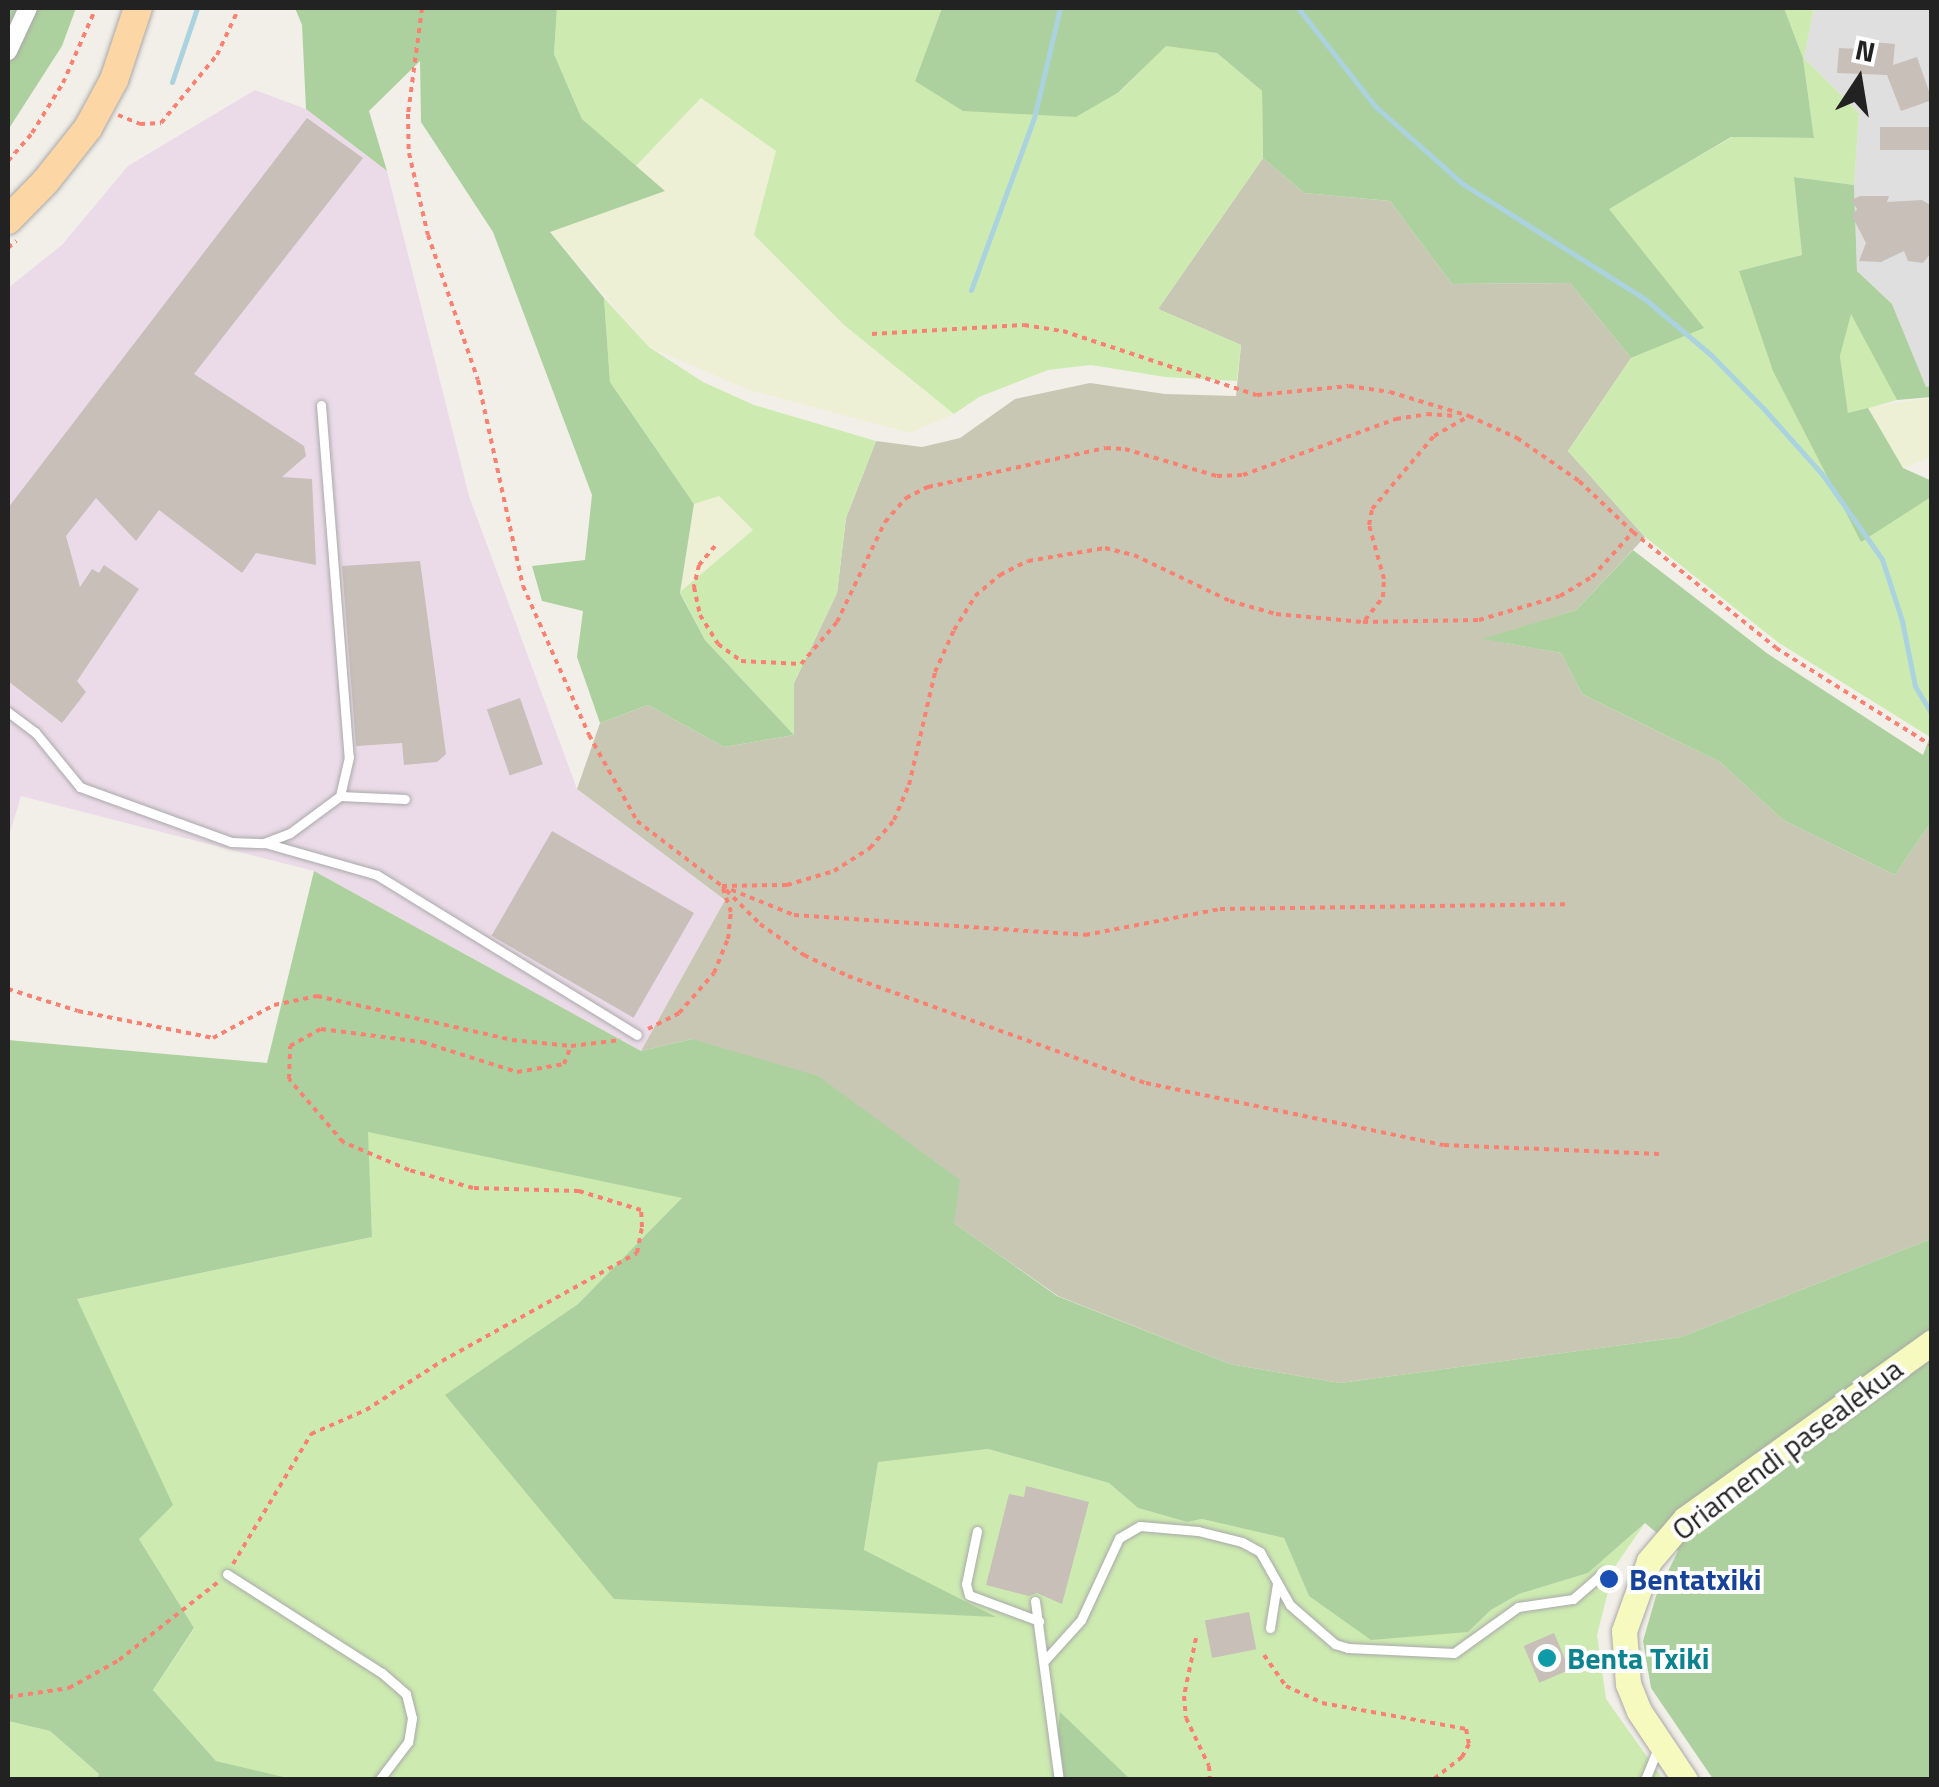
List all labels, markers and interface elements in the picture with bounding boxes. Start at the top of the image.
text: N [1851,27,1879,73]
north arrow [1809,30,1909,130]
street label: Oriamendi pasealekua [1665,1351,1909,1547]
place label: Bentatxiki [1629,1561,1761,1597]
marker: Bentatxiki [1598,1568,1620,1590]
place label: Benta Txiki [1567,1640,1709,1676]
marker: Benta Txiki [1536,1647,1558,1669]

